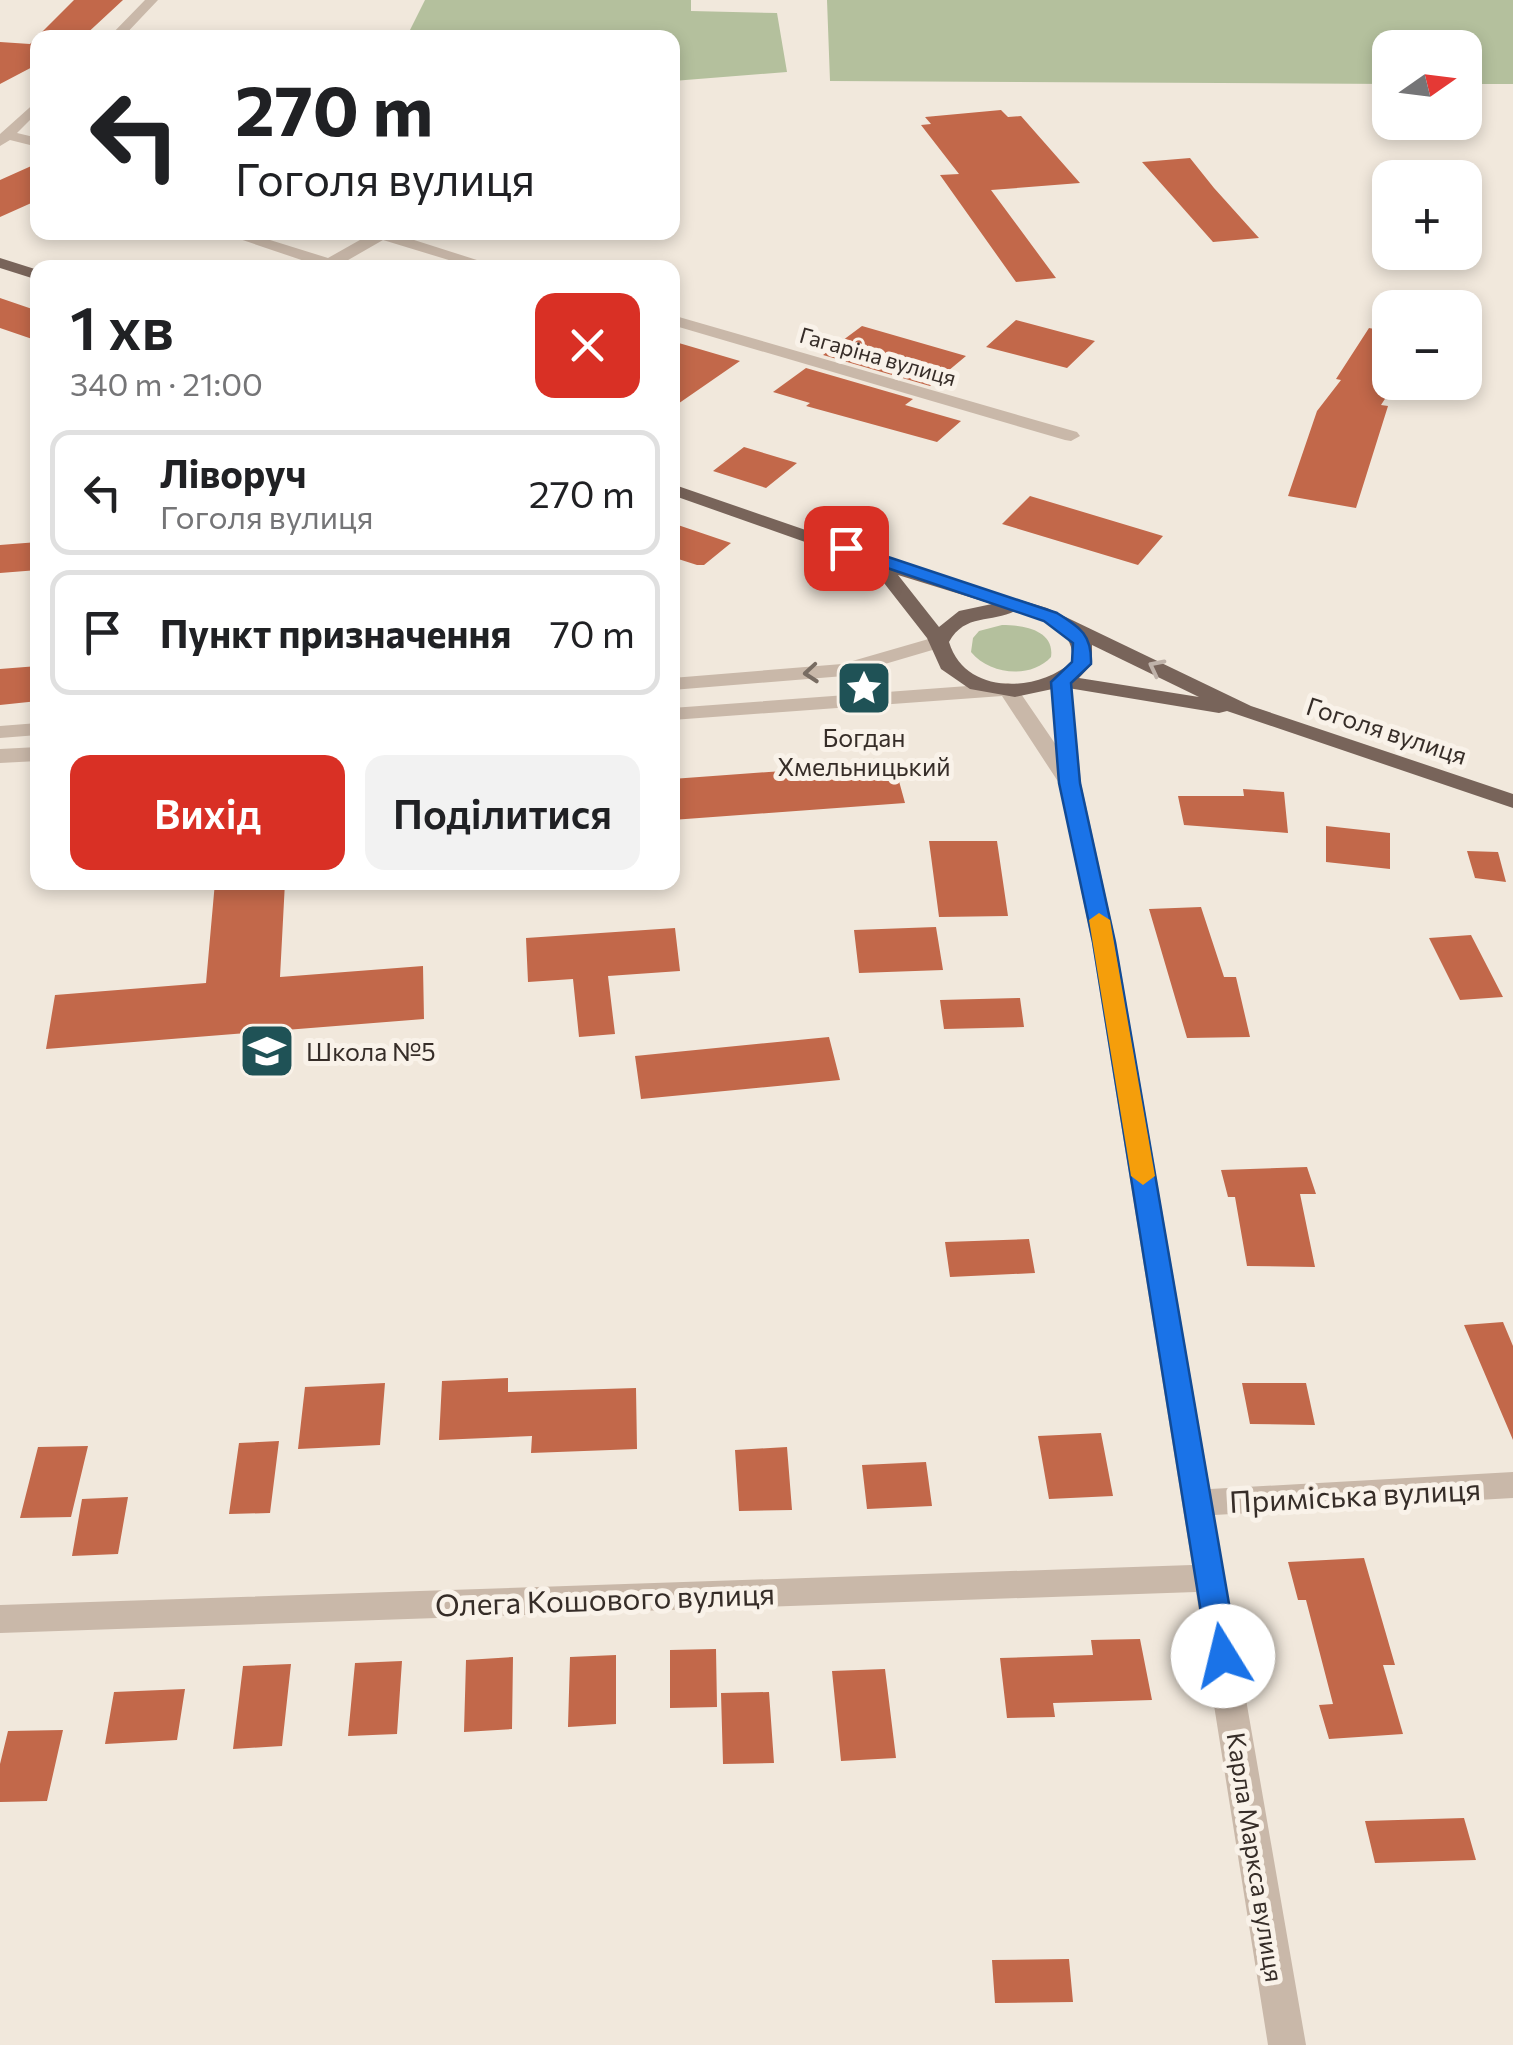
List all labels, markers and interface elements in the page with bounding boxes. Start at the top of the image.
north arrow [1372,30,1482,140]
map controls [1372,30,1482,400]
text: 270 m [235,65,433,150]
icon: left [70,70,200,200]
text: Гоголя вулиця [235,150,535,205]
button: + [1372,160,1482,270]
text: 1 хв [70,289,174,362]
button: − [1372,290,1482,400]
button: close [535,293,640,398]
street label: Гагаріна вулиця [797,321,959,391]
text: 340 m · 21:00 [70,363,263,403]
text: Ліворуч [160,449,307,496]
icon: left [75,465,130,520]
text: 270 m [529,469,635,516]
text: Гоголя вулиця [160,496,374,536]
pin [804,506,889,591]
icon: arrive [819,521,874,576]
icon: arrive [75,605,130,660]
text: Пункт призначення [160,609,511,656]
text: 70 m [550,609,635,656]
place icon: Богдан Хмельницький [834,658,894,718]
one-way arrow [1149,660,1167,679]
one-way arrow [802,661,818,683]
street label: Гоголя вулиця [1303,690,1471,770]
place label: Богдан Хмельницький [777,722,951,781]
button: Вихід [70,755,345,870]
button: Поділитися [365,755,640,870]
school or university icon: Школа №5 [237,1021,297,1081]
place label: Школа №5 [306,1036,436,1066]
street label: Приміська вулиця [1228,1469,1482,1519]
street label: Олега Кошового вулиця [434,1574,776,1622]
position arrow [1171,1604,1275,1708]
street label: Карла Маркса вулиця [1221,1730,1291,1984]

